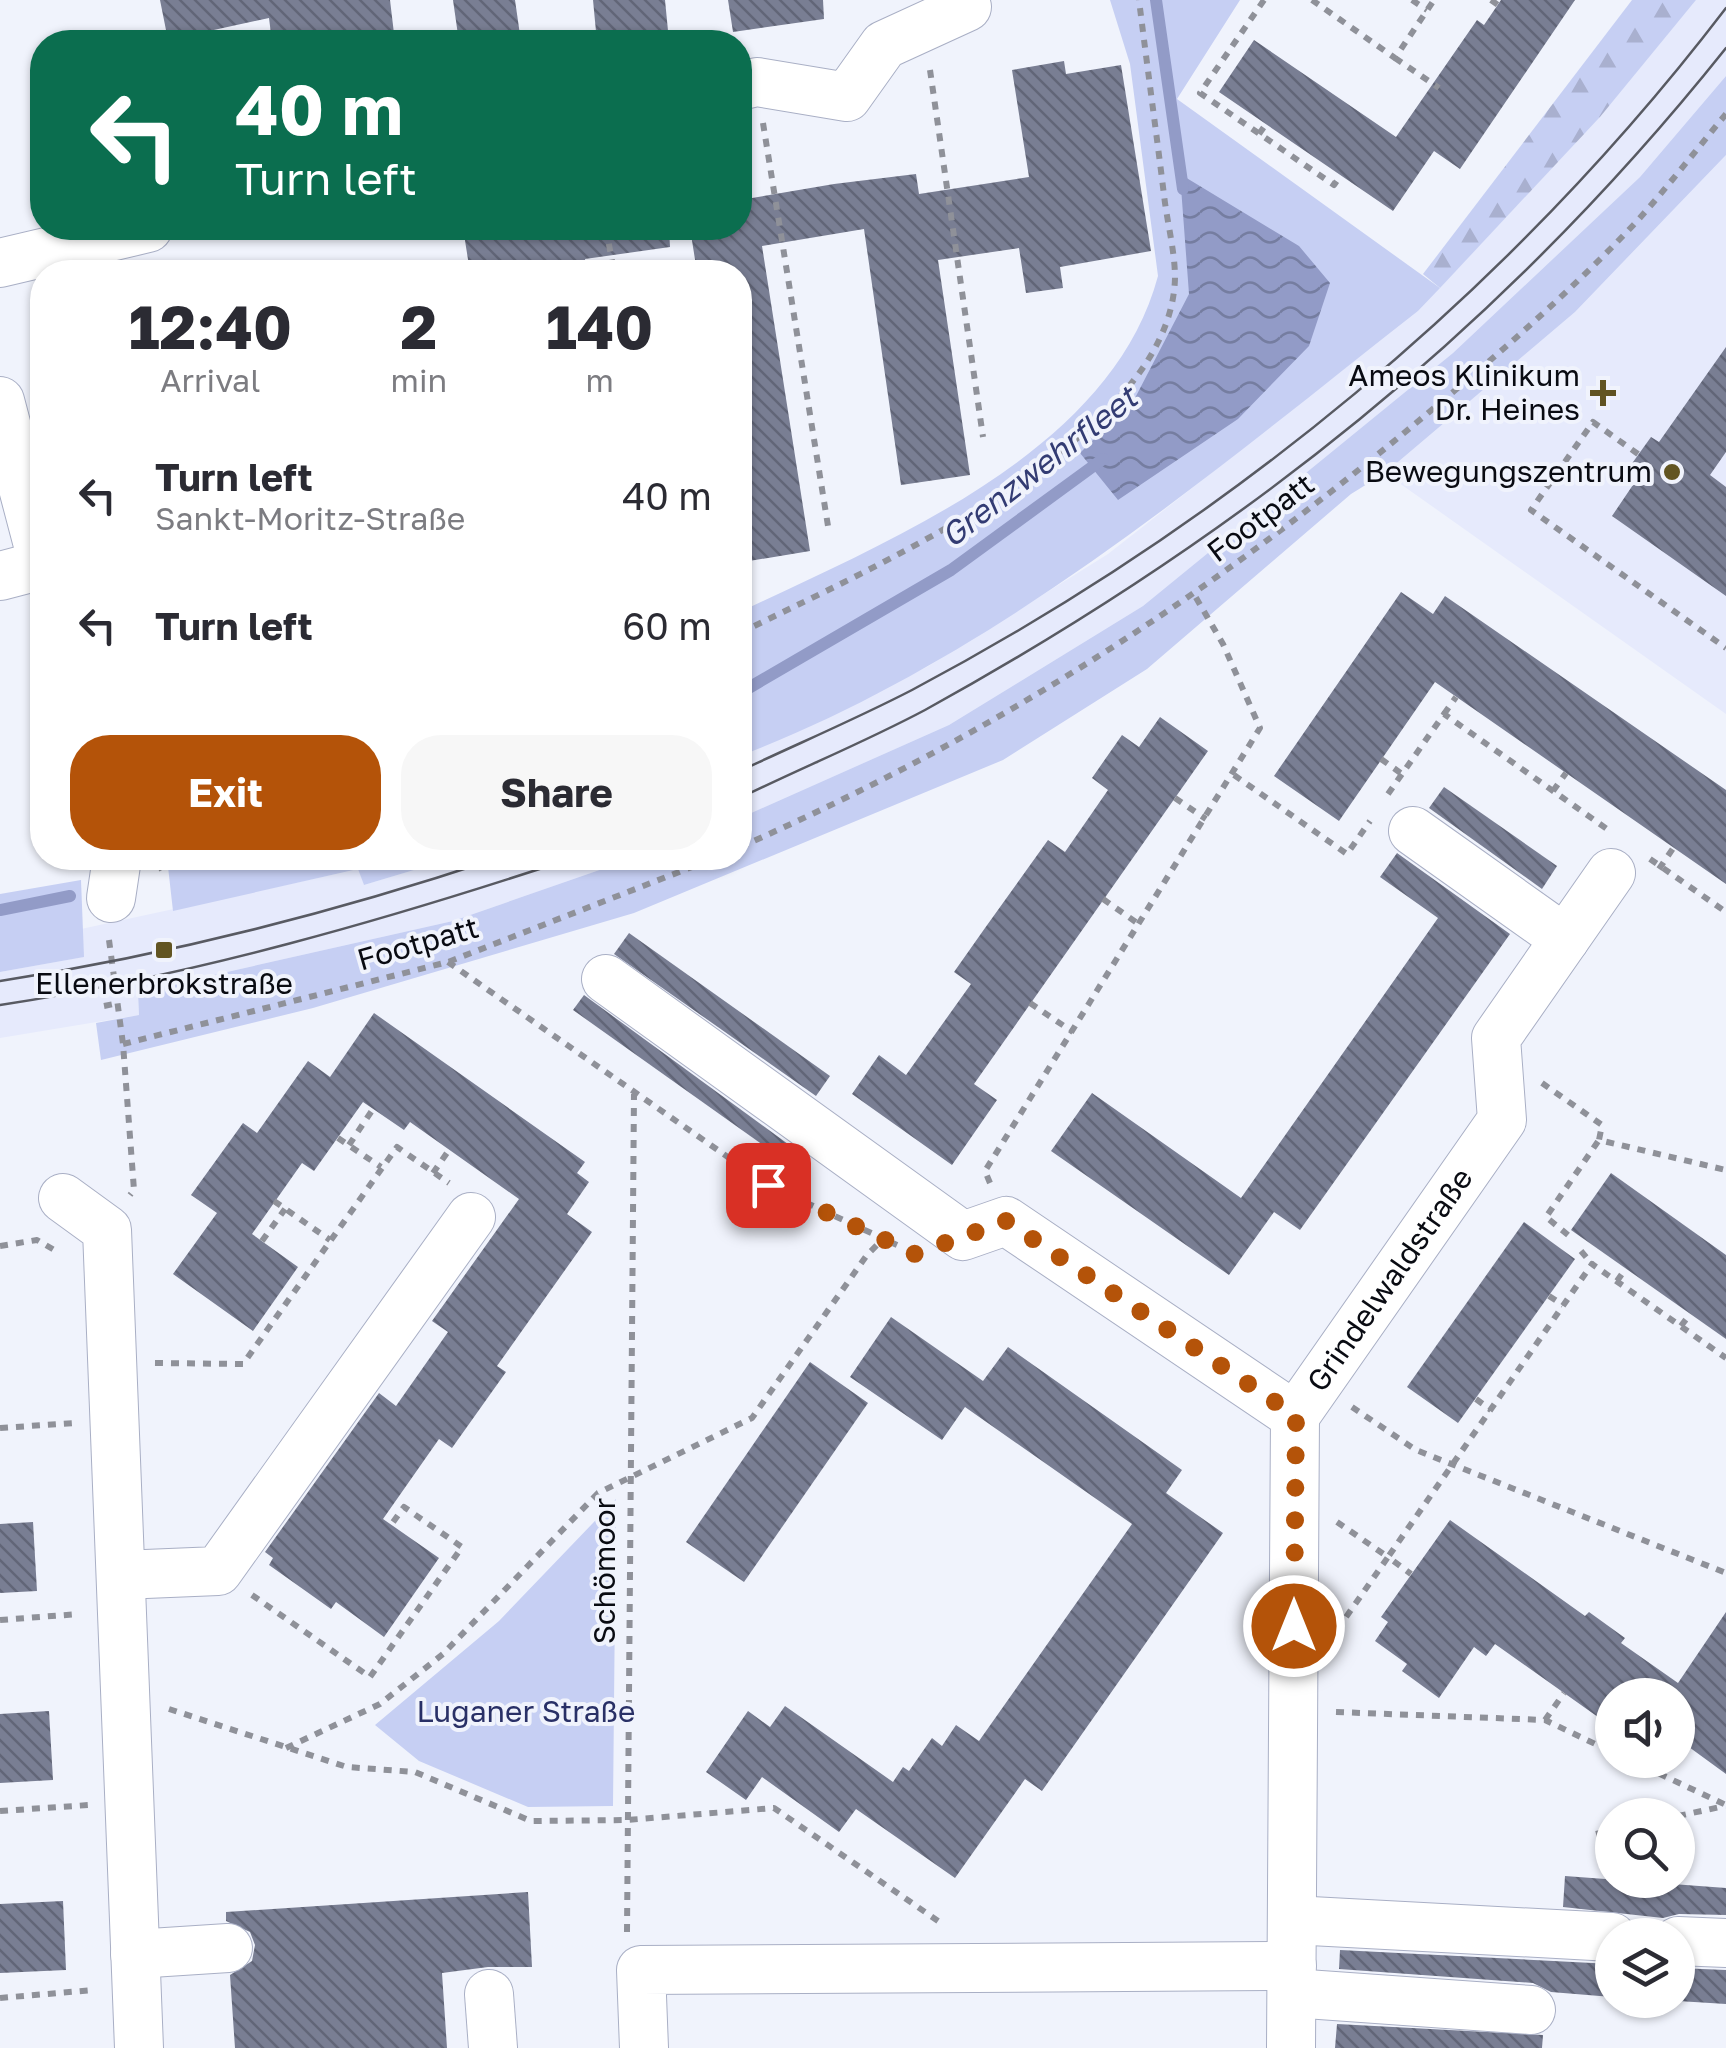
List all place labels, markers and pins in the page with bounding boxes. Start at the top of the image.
place label: Ameos Klinikum Dr. Heines [1348,357,1580,427]
marker: Ameos Klinikum Dr. Heines [1590,380,1616,406]
place label: Bewegungszentrum [1365,453,1652,489]
marker: Bewegungszentrum [1661,461,1683,483]
marker: Ellenerbrokstraße [153,939,175,961]
place label: Ellenerbrokstraße [35,965,293,1001]
pin [726,1143,811,1228]

